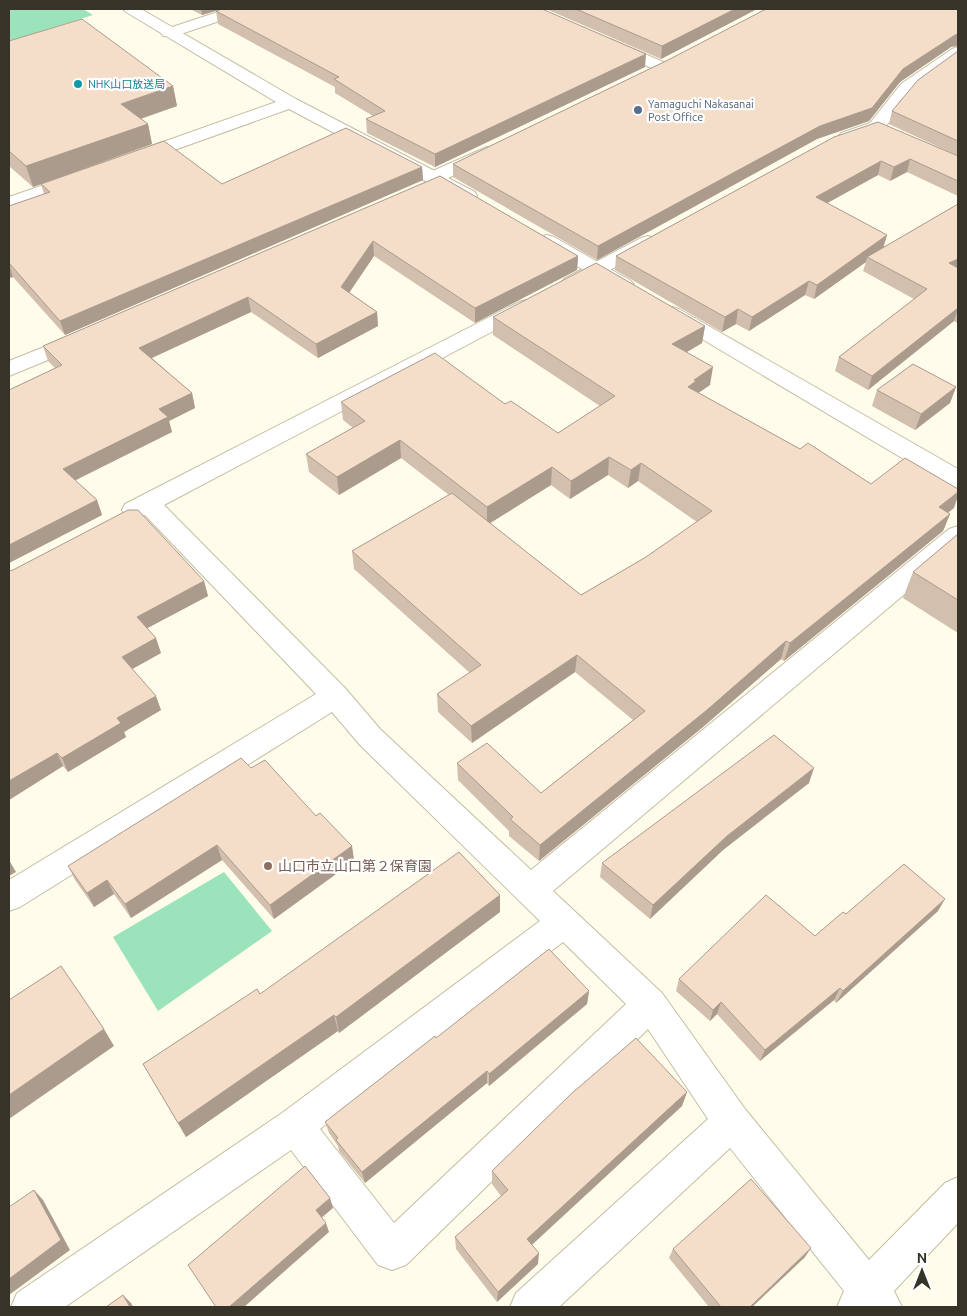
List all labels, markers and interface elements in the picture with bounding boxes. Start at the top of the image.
marker: NHK山口放送局 [72,78,84,90]
place label: NHK山口放送局 [88,78,165,90]
place label: Yamaguchi Nakasanai Post Office [648,98,754,123]
marker: Yamaguchi Nakasanai Post Office [632,104,644,116]
place label: 山口市立山口第２保育園 [278,858,432,874]
marker: 山口市立山口第２保育園 [262,860,274,872]
north arrow [897,1246,947,1296]
text: N [917,1250,927,1266]

